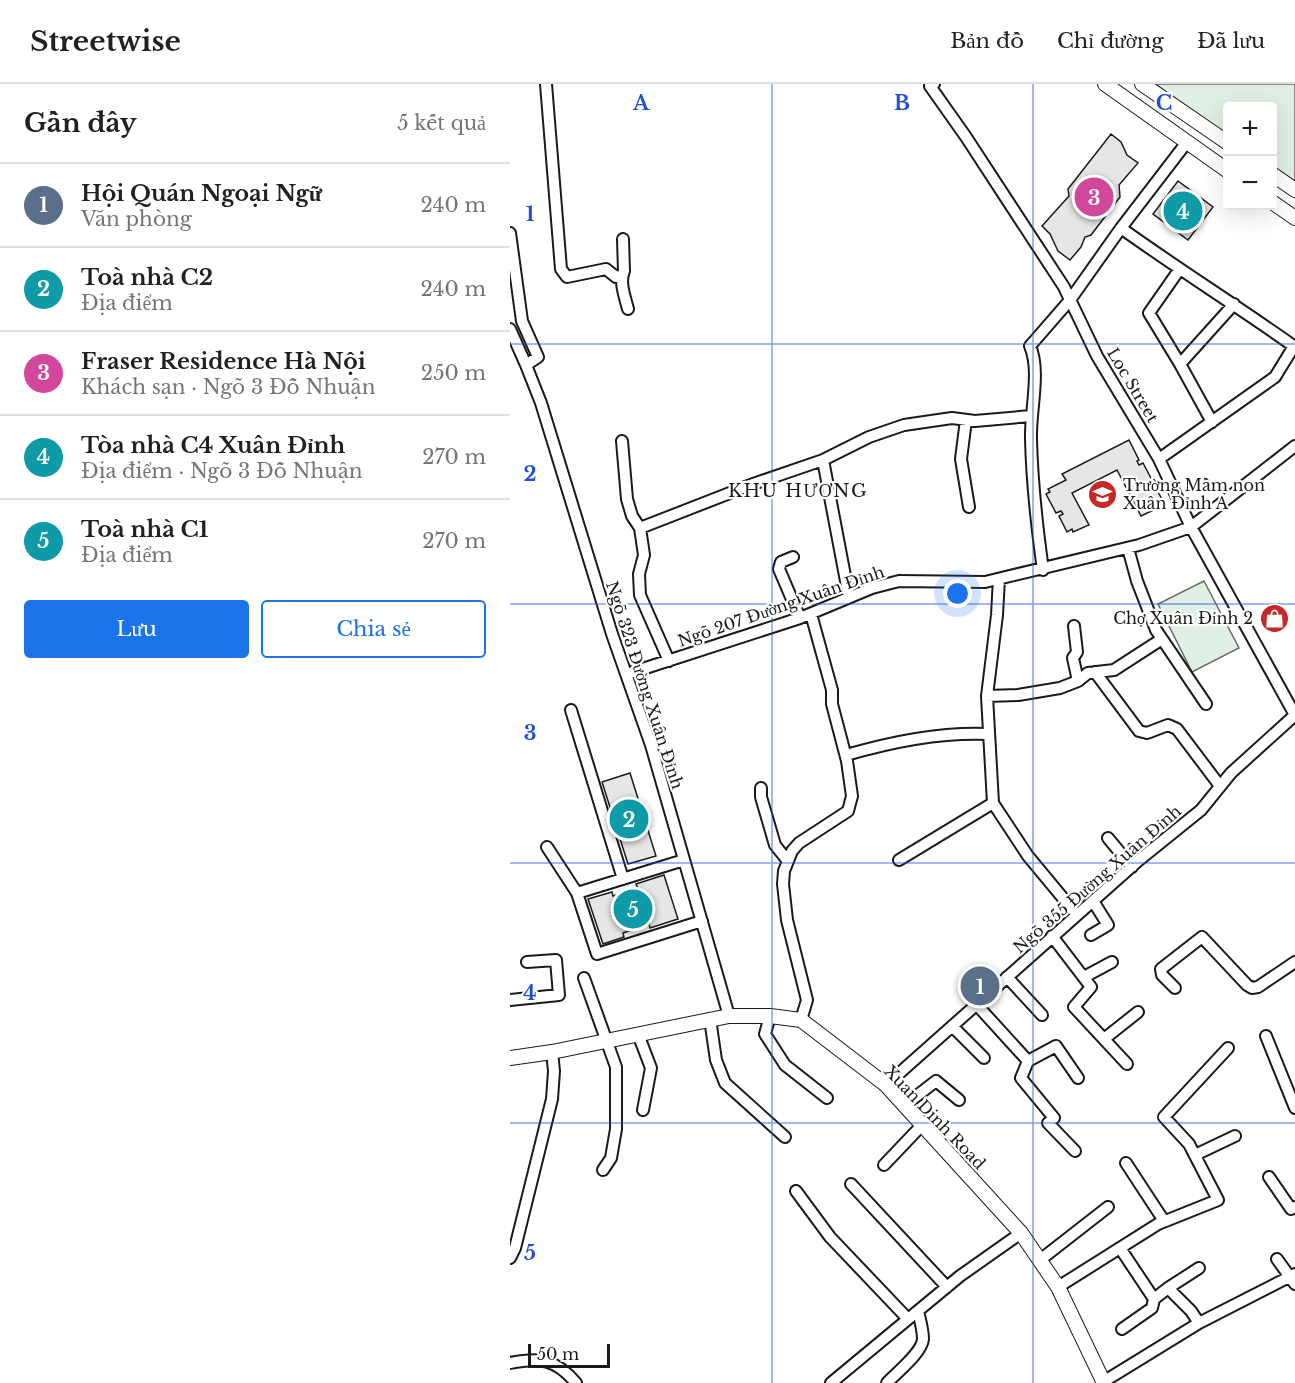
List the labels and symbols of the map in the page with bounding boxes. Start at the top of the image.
text: A [632,91,650,115]
text: B [894,91,910,115]
text: C [1156,91,1172,115]
pin: 3 [1074,174,1114,220]
pin: 4 [1164,188,1202,234]
text: 1 [526,202,535,226]
street label: Loc Street [1103,344,1163,426]
text: 2 [523,462,537,486]
place label: Trường Mầm non Xuân Đỉnh A [1123,475,1265,513]
school or university icon: Trường Mầm non Xuân Đỉnh A [1086,478,1118,510]
district label: KHU HƯƠNG [728,480,868,502]
street label: Ngõ 207 Đường Xuân Đỉnh [675,561,887,651]
street label: Ngõ 323 Đường Xuân Đỉnh [602,579,688,791]
your location [943,579,972,608]
shop icon: Chợ Xuân Đỉnh 2 [1258,602,1290,634]
place label: Chợ Xuân Đỉnh 2 [1113,608,1253,628]
text: 3 [524,721,536,745]
pin: 2 [610,796,648,842]
street label: Ngõ 355 Đường Xuân Đỉnh [1009,801,1185,957]
pin: 5 [614,886,652,932]
pin: 1 [960,964,1000,1008]
text: 4 [523,981,537,1005]
street label: Xuan Dinh Road [880,1061,990,1173]
text: 5 [524,1241,536,1265]
scale bar [528,1341,610,1368]

